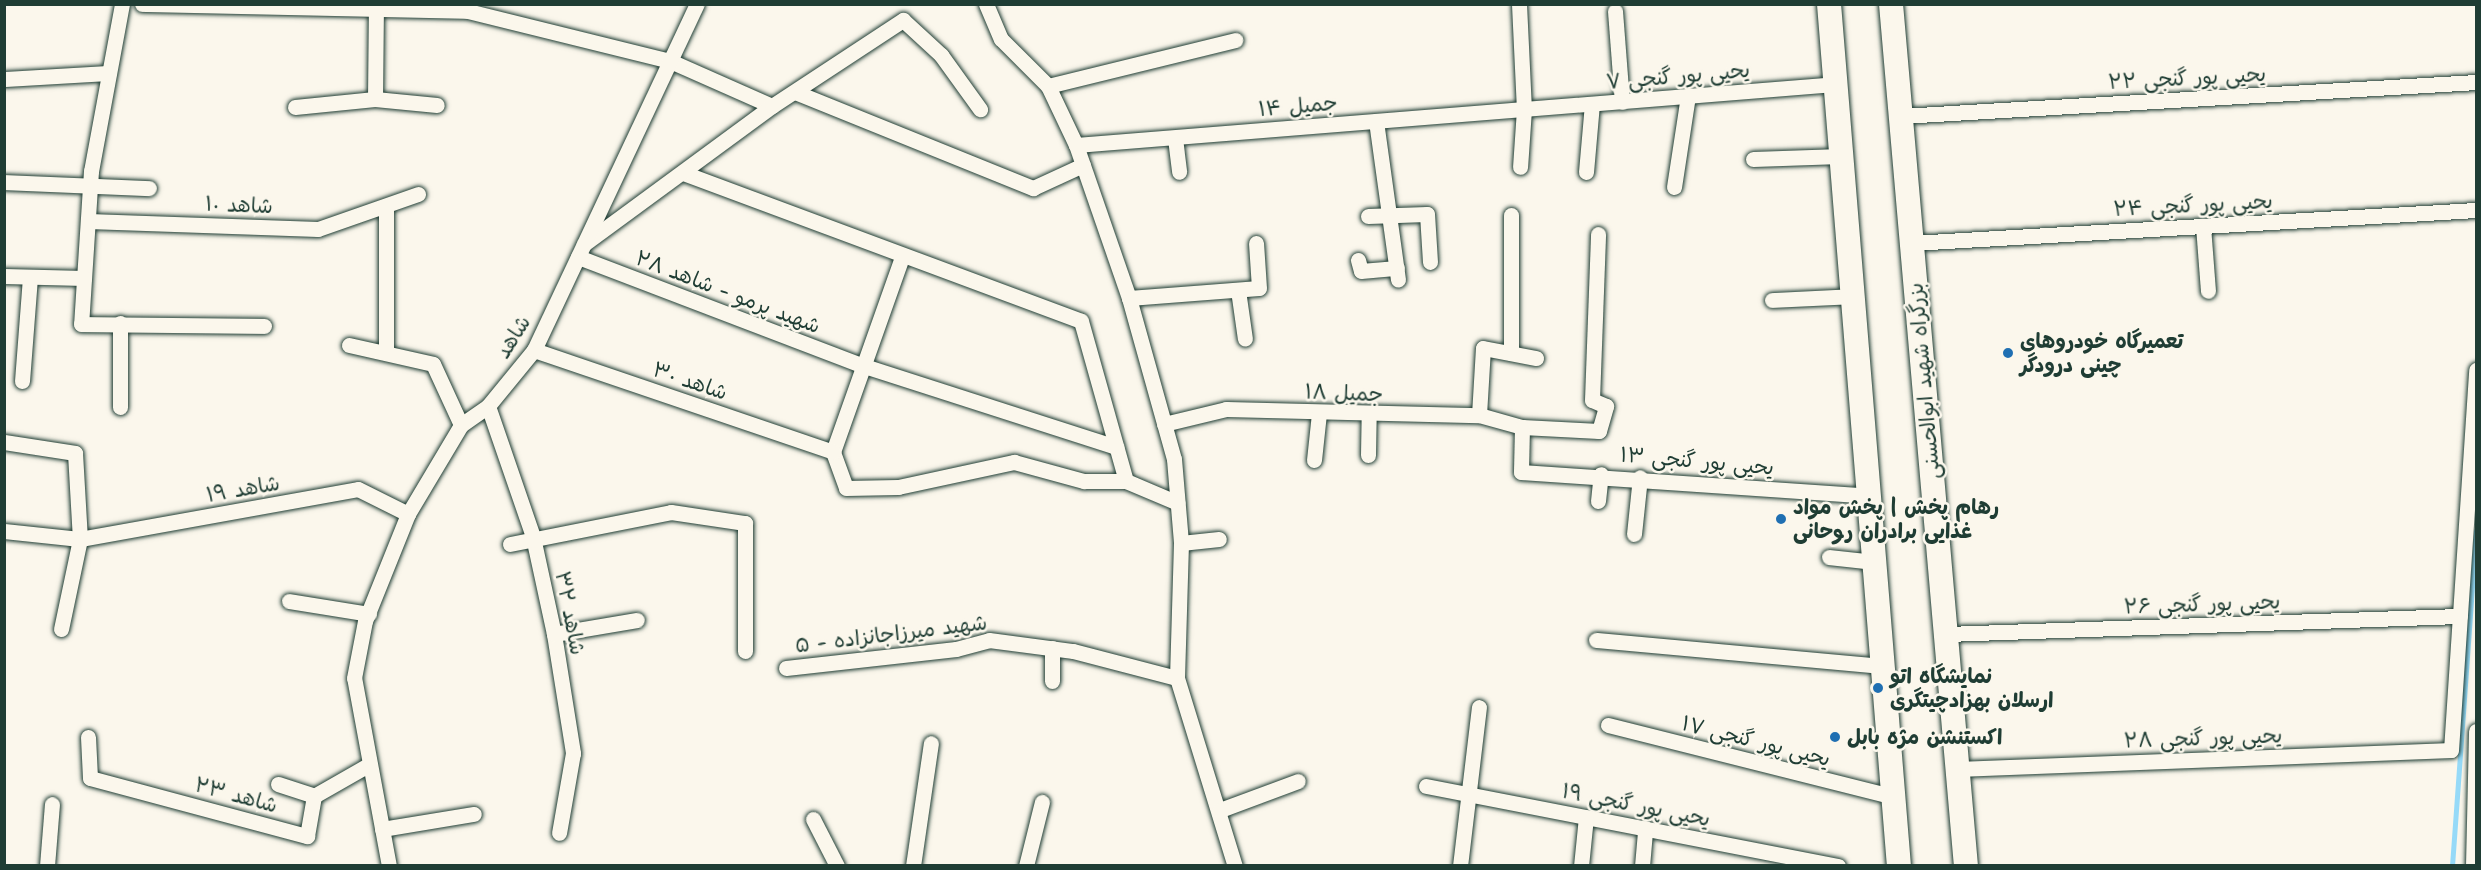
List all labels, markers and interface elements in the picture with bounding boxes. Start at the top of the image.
street label: یحیی پور گنجی ۷ [1605,57,1751,95]
street label: یحیی پور گنجی ۲۲ [2107,61,2267,95]
street label: جمیل ۱۴ [1257,90,1339,122]
street label: یحیی پور گنجی ۲۴ [2113,188,2273,222]
street label: شاهد ۱۰ [205,191,273,219]
street label: شهید پرمو - شاهد ۲۸ [632,245,824,339]
street label: بزرگراه شهید ابوالحسنی [1903,282,1945,480]
street label: شاهد [490,311,536,363]
place label: تعمیرگاه خودروهای چینی درودگر [2020,328,2183,378]
marker: تعمیرگاه خودروهای چینی درودگر [2001,346,2015,360]
street label: شاهد ۳۰ [649,357,731,405]
street label: جمیل ۱۸ [1304,379,1384,407]
street label: یحیی پور گنجی ۱۳ [1619,442,1775,480]
street label: شاهد ۱۹ [204,470,282,508]
place label: رهام پخش | پخش مواد غذایی برادران روحانی [1793,494,1999,544]
marker: رهام پخش | پخش مواد غذایی برادران روحانی [1774,512,1788,526]
street label: شاهد ۳۲ [550,569,590,657]
street label: یحیی پور گنجی ۲۶ [2123,589,2281,619]
street label: شهید میرزاجانزاده - ۵ [794,610,988,658]
place label: نمایشگاه اتو ارسلان بهزادچیتگری [1890,663,2053,713]
marker: نمایشگاه اتو ارسلان بهزادچیتگری [1871,681,1885,695]
street label: یحیی پور گنجی ۱۷ [1679,710,1833,772]
street label: یحیی پور گنجی ۲۸ [2123,723,2283,753]
place label: اکستنشن مژه بابل [1847,724,2002,750]
marker: اکستنشن مژه بابل [1828,730,1842,744]
street label: شاهد ۲۳ [192,772,280,818]
street label: یحیی پور گنجی ۱۹ [1560,778,1712,832]

